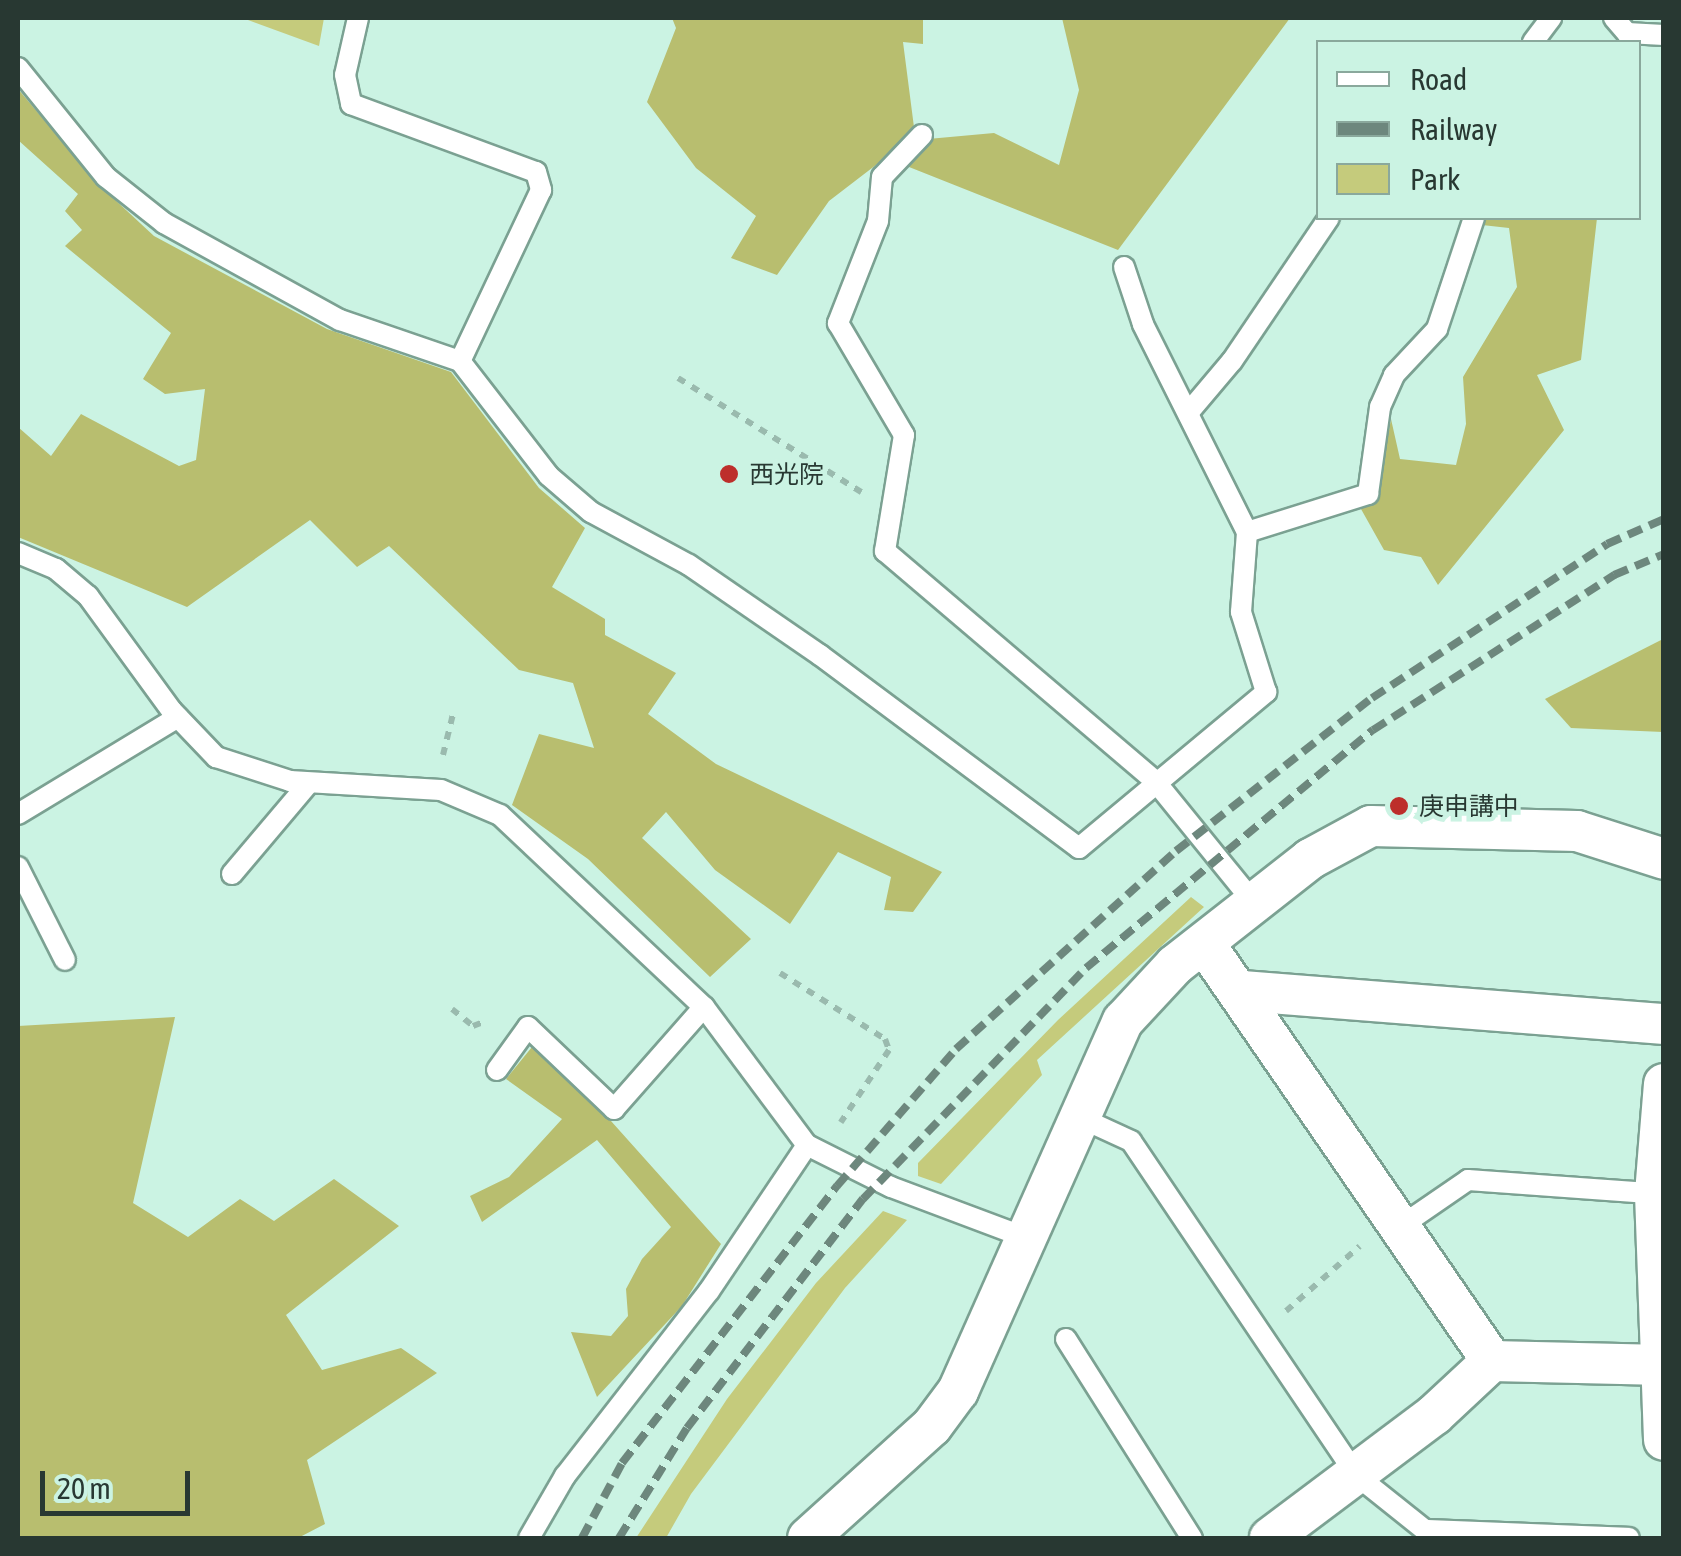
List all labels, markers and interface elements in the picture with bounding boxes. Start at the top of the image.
legend [1316,40,1641,220]
text: Road [1410,62,1467,96]
text: Railway [1410,112,1497,146]
text: Park [1410,162,1460,196]
place label: 西光院 [749,459,824,489]
marker: 西光院 [718,463,740,485]
place label: 庚申講中 [1419,791,1519,821]
marker: 庚申講中 [1388,795,1410,817]
scale bar [45,1451,195,1513]
text: 20 m [57,1471,111,1505]

